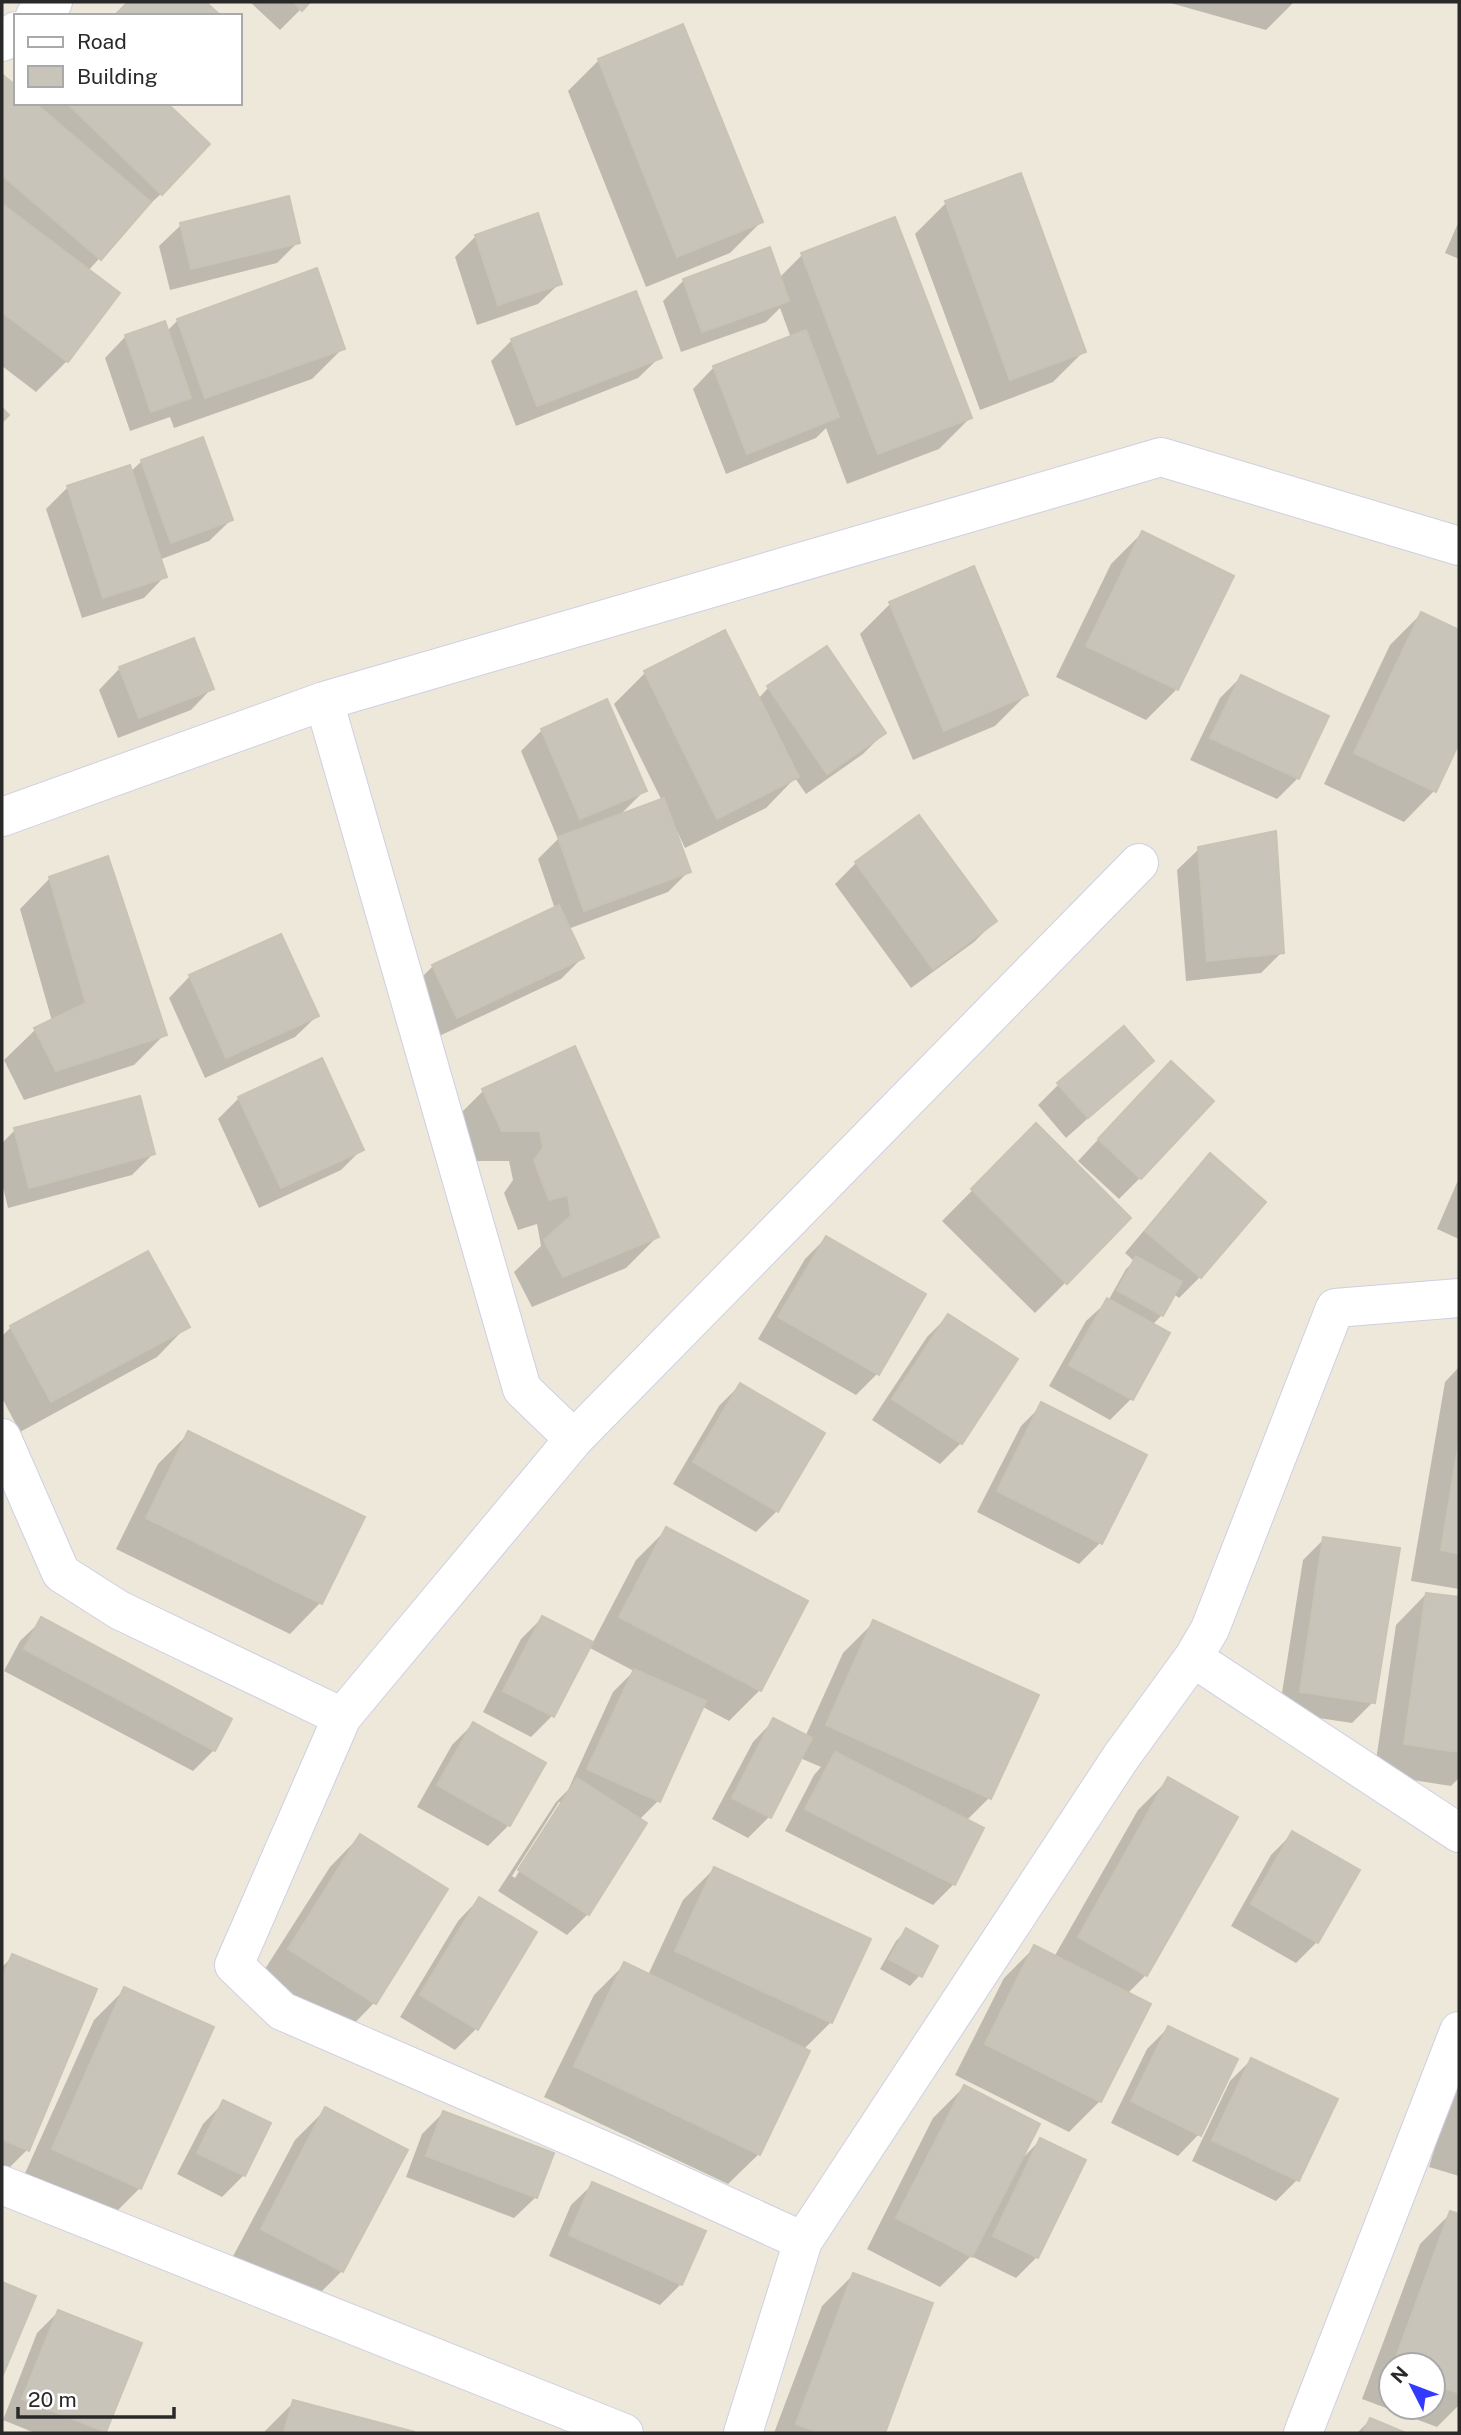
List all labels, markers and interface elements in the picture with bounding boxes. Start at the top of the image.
legend [14,14,242,105]
text: Road [77,29,127,54]
text: Building [77,64,158,89]
north arrow [1377,2351,1447,2421]
text: N [1386,2362,1413,2388]
scale bar [18,2376,173,2420]
text: 20 m [28,2387,77,2412]

